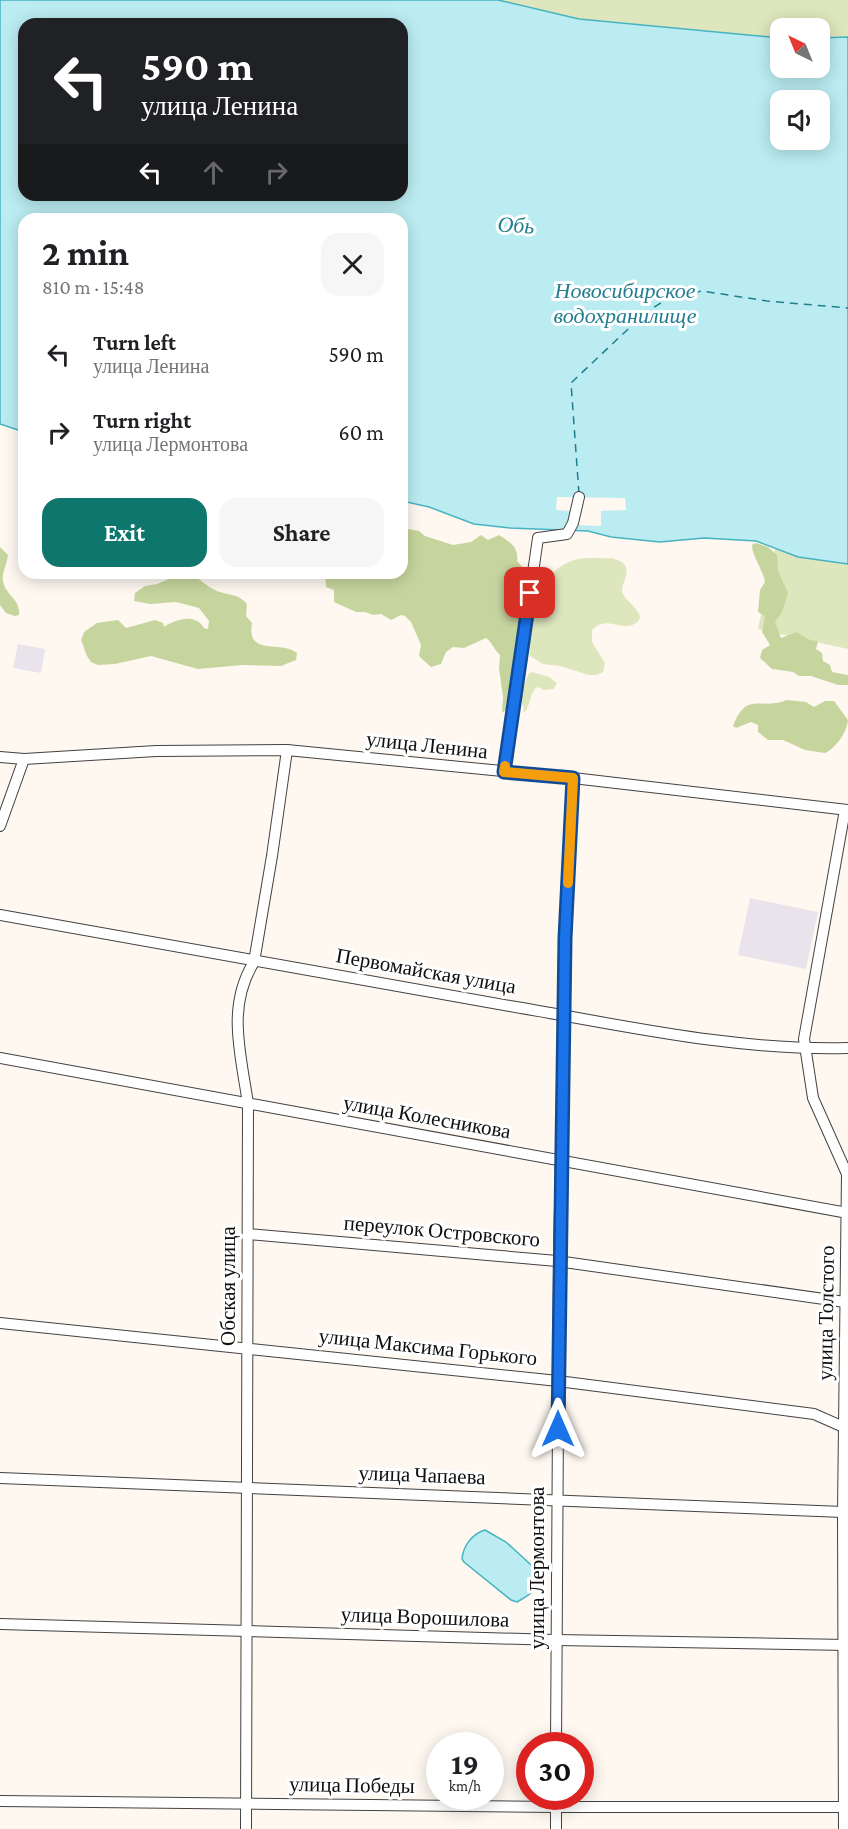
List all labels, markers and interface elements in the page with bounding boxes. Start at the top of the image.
north arrow [770,18,830,78]
map controls [770,18,830,150]
icon: left [42,42,120,120]
text: 590 m [141,42,253,89]
button: sound [770,90,830,150]
text: улица Ленина [141,91,298,121]
icon: left [134,156,167,189]
icon: ahead [197,156,230,189]
icon: right [260,156,293,189]
water label: Обь [497,212,535,238]
text: 2 min [42,233,129,273]
button: close [321,233,384,296]
text: 810 m · 15:48 [42,276,144,298]
water label: Новосибирское водохранилище [554,278,697,328]
text: Turn left [93,330,176,355]
icon: left [42,338,75,371]
text: 590 m [329,342,384,367]
text: улица Ленина [93,355,209,377]
text: Turn right [93,408,191,433]
icon: right [42,416,75,449]
text: 60 m [339,420,384,445]
text: улица Лермонтова [93,433,248,455]
button: Exit [42,498,207,567]
button: Share [219,498,384,567]
pin [504,567,555,618]
icon: arrive [513,576,546,609]
street label: улица Ленина [365,727,490,763]
street label: Первомайская улица [334,943,519,999]
street label: улица Колесникова [341,1090,513,1144]
street label: переулок Островского [343,1210,541,1252]
street label: Обская улица [216,1225,240,1346]
street label: улица Толстого [813,1245,839,1381]
street label: улица Максима Горького [318,1324,538,1370]
position arrow [526,1397,590,1461]
street label: улица Чапаева [358,1461,487,1489]
street label: улица Лермонтова [525,1486,549,1649]
street label: улица Ворошилова [340,1602,510,1632]
speed limit sign: 30 [516,1732,594,1810]
text: 19 [451,1747,479,1780]
street label: улица Победы [289,1772,415,1798]
text: km/h [449,1778,481,1794]

